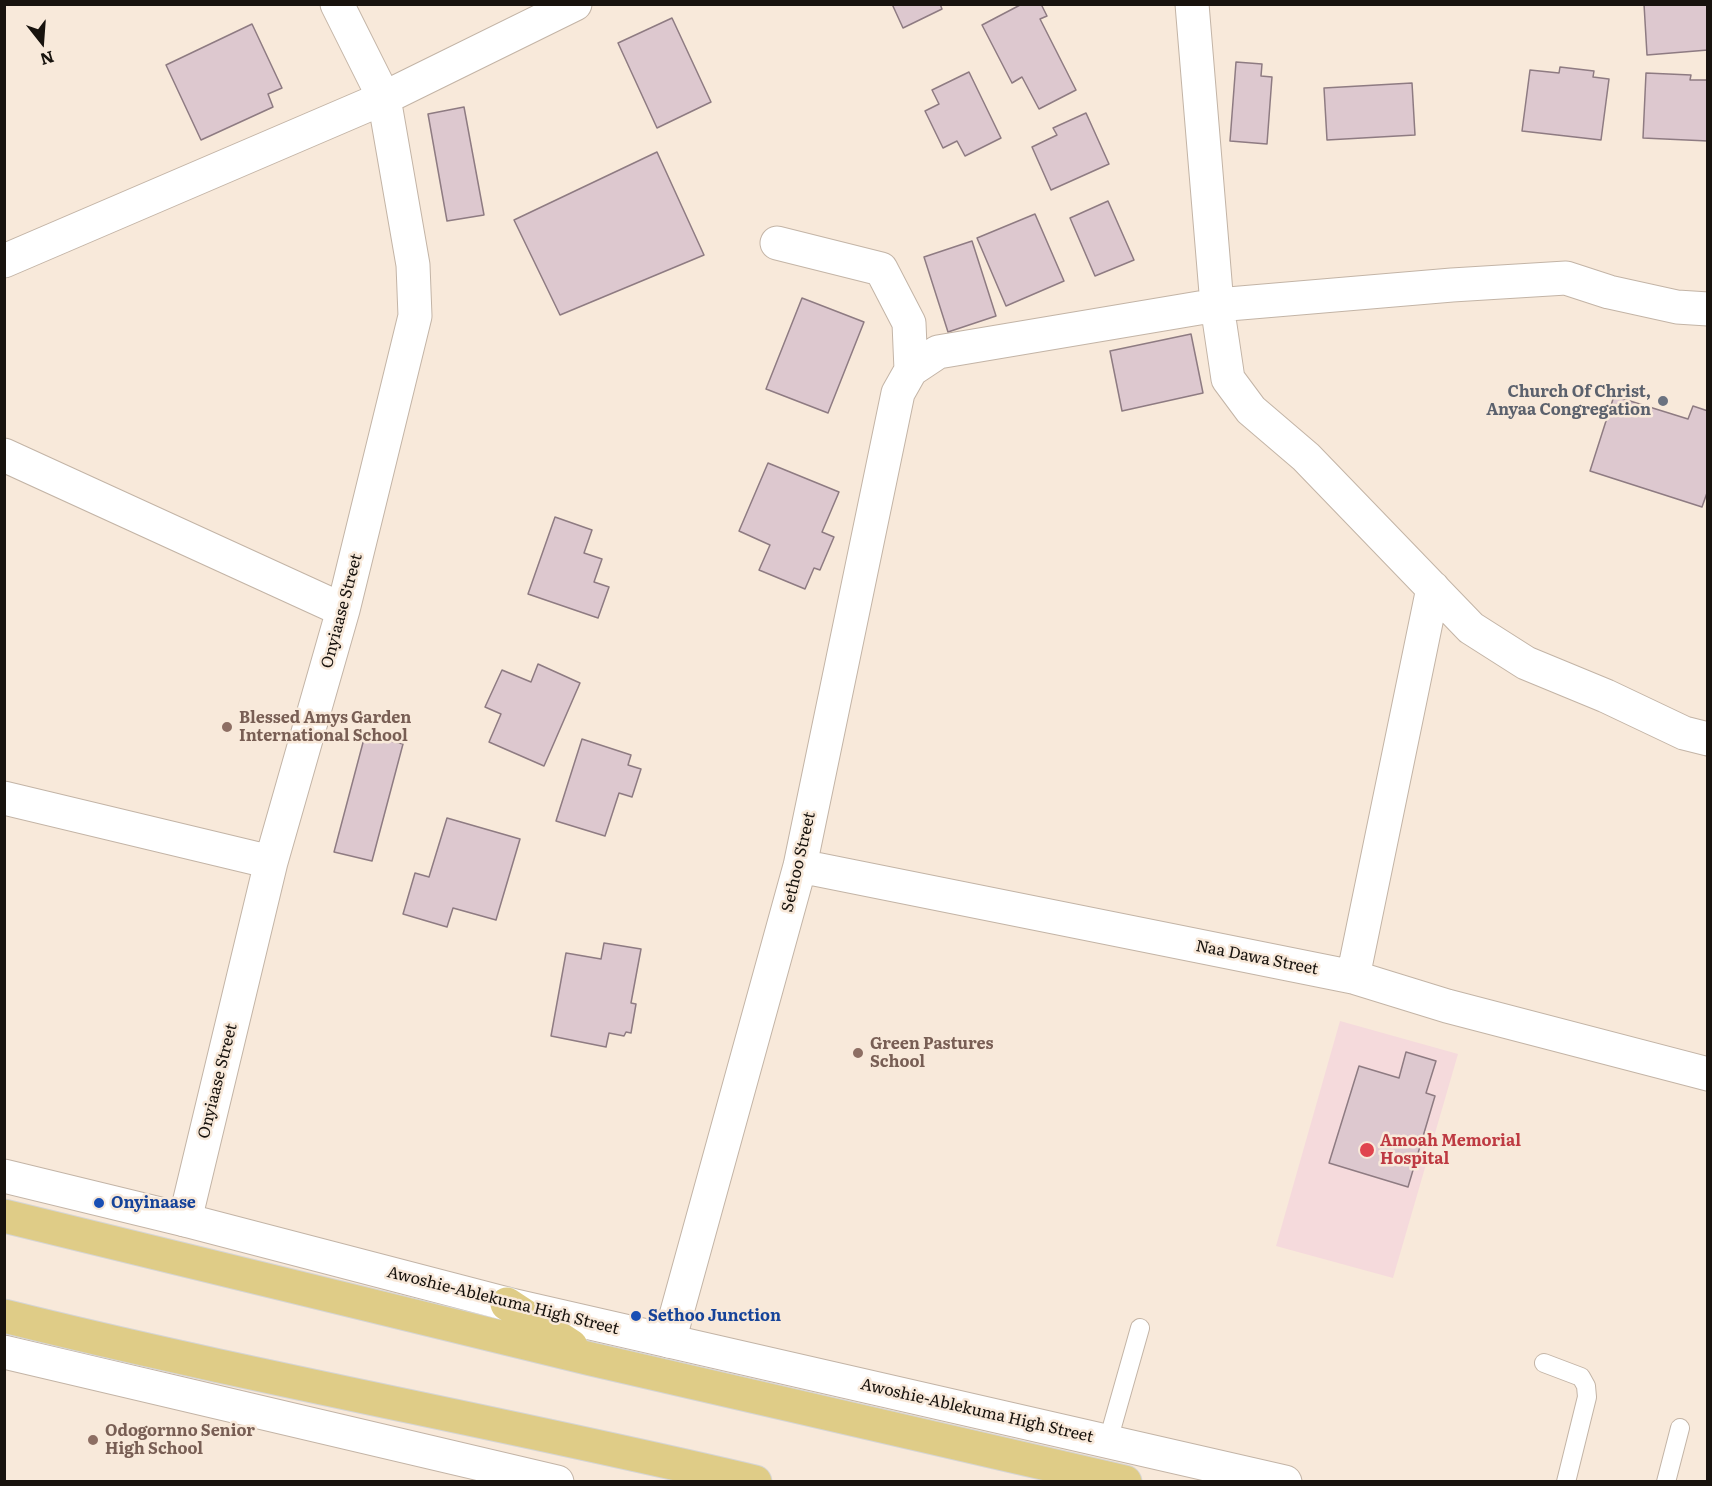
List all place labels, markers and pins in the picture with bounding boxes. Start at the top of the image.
place label: Church Of Christ, Anyaa Congregation [1486,382,1651,420]
marker: Church Of Christ, Anyaa Congregation [1656,394,1670,408]
place label: Blessed Amys Garden International School [239,708,411,746]
marker: Blessed Amys Garden International School [220,720,234,734]
place label: Green Pastures School [870,1034,993,1072]
marker: Green Pastures School [851,1046,865,1060]
place label: Amoah Memorial Hospital [1380,1131,1521,1169]
marker: Amoah Memorial Hospital [1358,1141,1376,1159]
place label: Onyinaase [111,1193,196,1213]
marker: Onyinaase [92,1196,106,1210]
place label: Sethoo Junction [648,1306,781,1326]
marker: Sethoo Junction [629,1309,643,1323]
place label: Odogornno Senior High School [105,1421,255,1459]
marker: Odogornno Senior High School [86,1433,100,1447]

